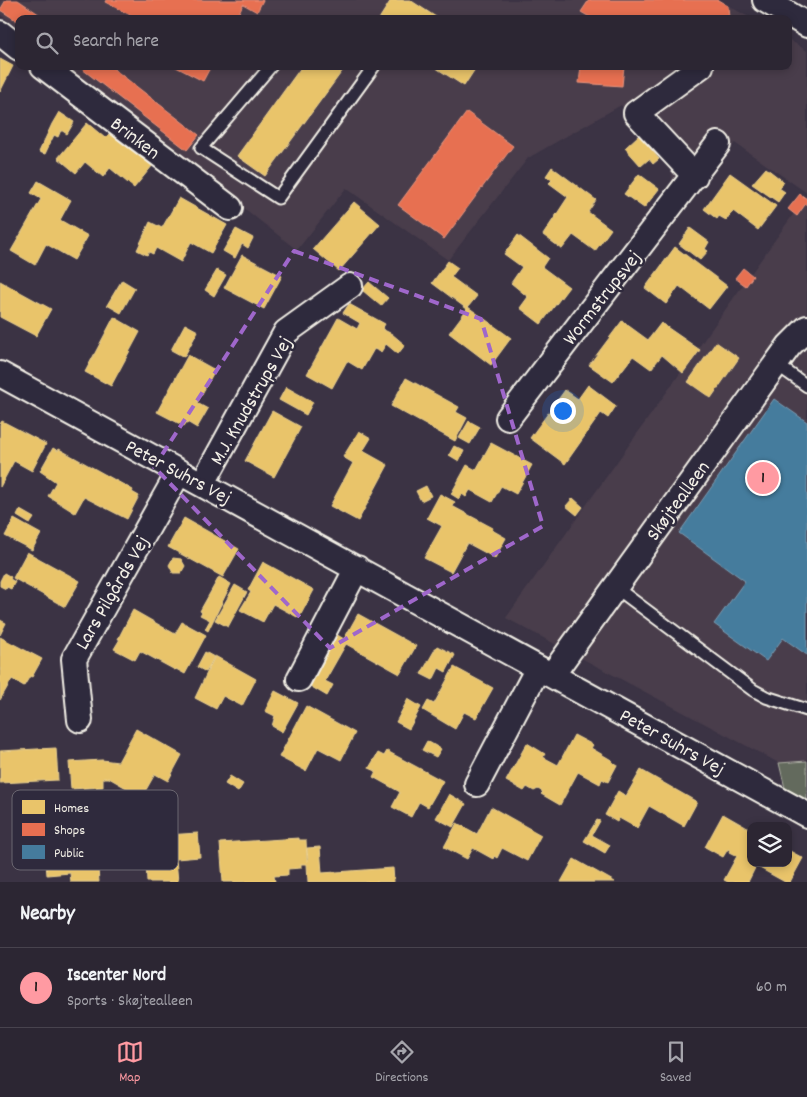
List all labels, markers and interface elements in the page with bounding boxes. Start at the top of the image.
search box [15,15,792,70]
icon: search [33,29,61,57]
text: Search here [73,29,159,56]
street label: Brinken [103,111,165,167]
street label: Wormstrupsvej [557,246,649,352]
street label: M.J. Knudstrups Vej [204,332,301,471]
your location [550,398,576,424]
street label: Peter Suhrs Vej [119,434,236,513]
street label: Skøjtealleen [641,456,718,548]
pin: 1 [747,459,779,497]
street label: Lars Pilgårds Vej [70,531,158,656]
street label: Peter Suhrs Vej [614,703,729,784]
legend [12,790,178,870]
text: Homes [54,799,89,819]
text: Shops [54,821,85,841]
map controls [747,822,792,867]
button: layers [747,822,792,867]
text: Public [54,844,84,864]
text: Nearby [20,900,75,930]
text: Iscenter Nord [67,963,166,990]
text: 1 [34,976,38,999]
text: 60 m [756,976,787,999]
text: Sports · Skøjtealleen [67,990,193,1013]
tab: Map [116,1038,144,1088]
tab: Directions [375,1038,428,1088]
tab: Saved [660,1038,691,1088]

